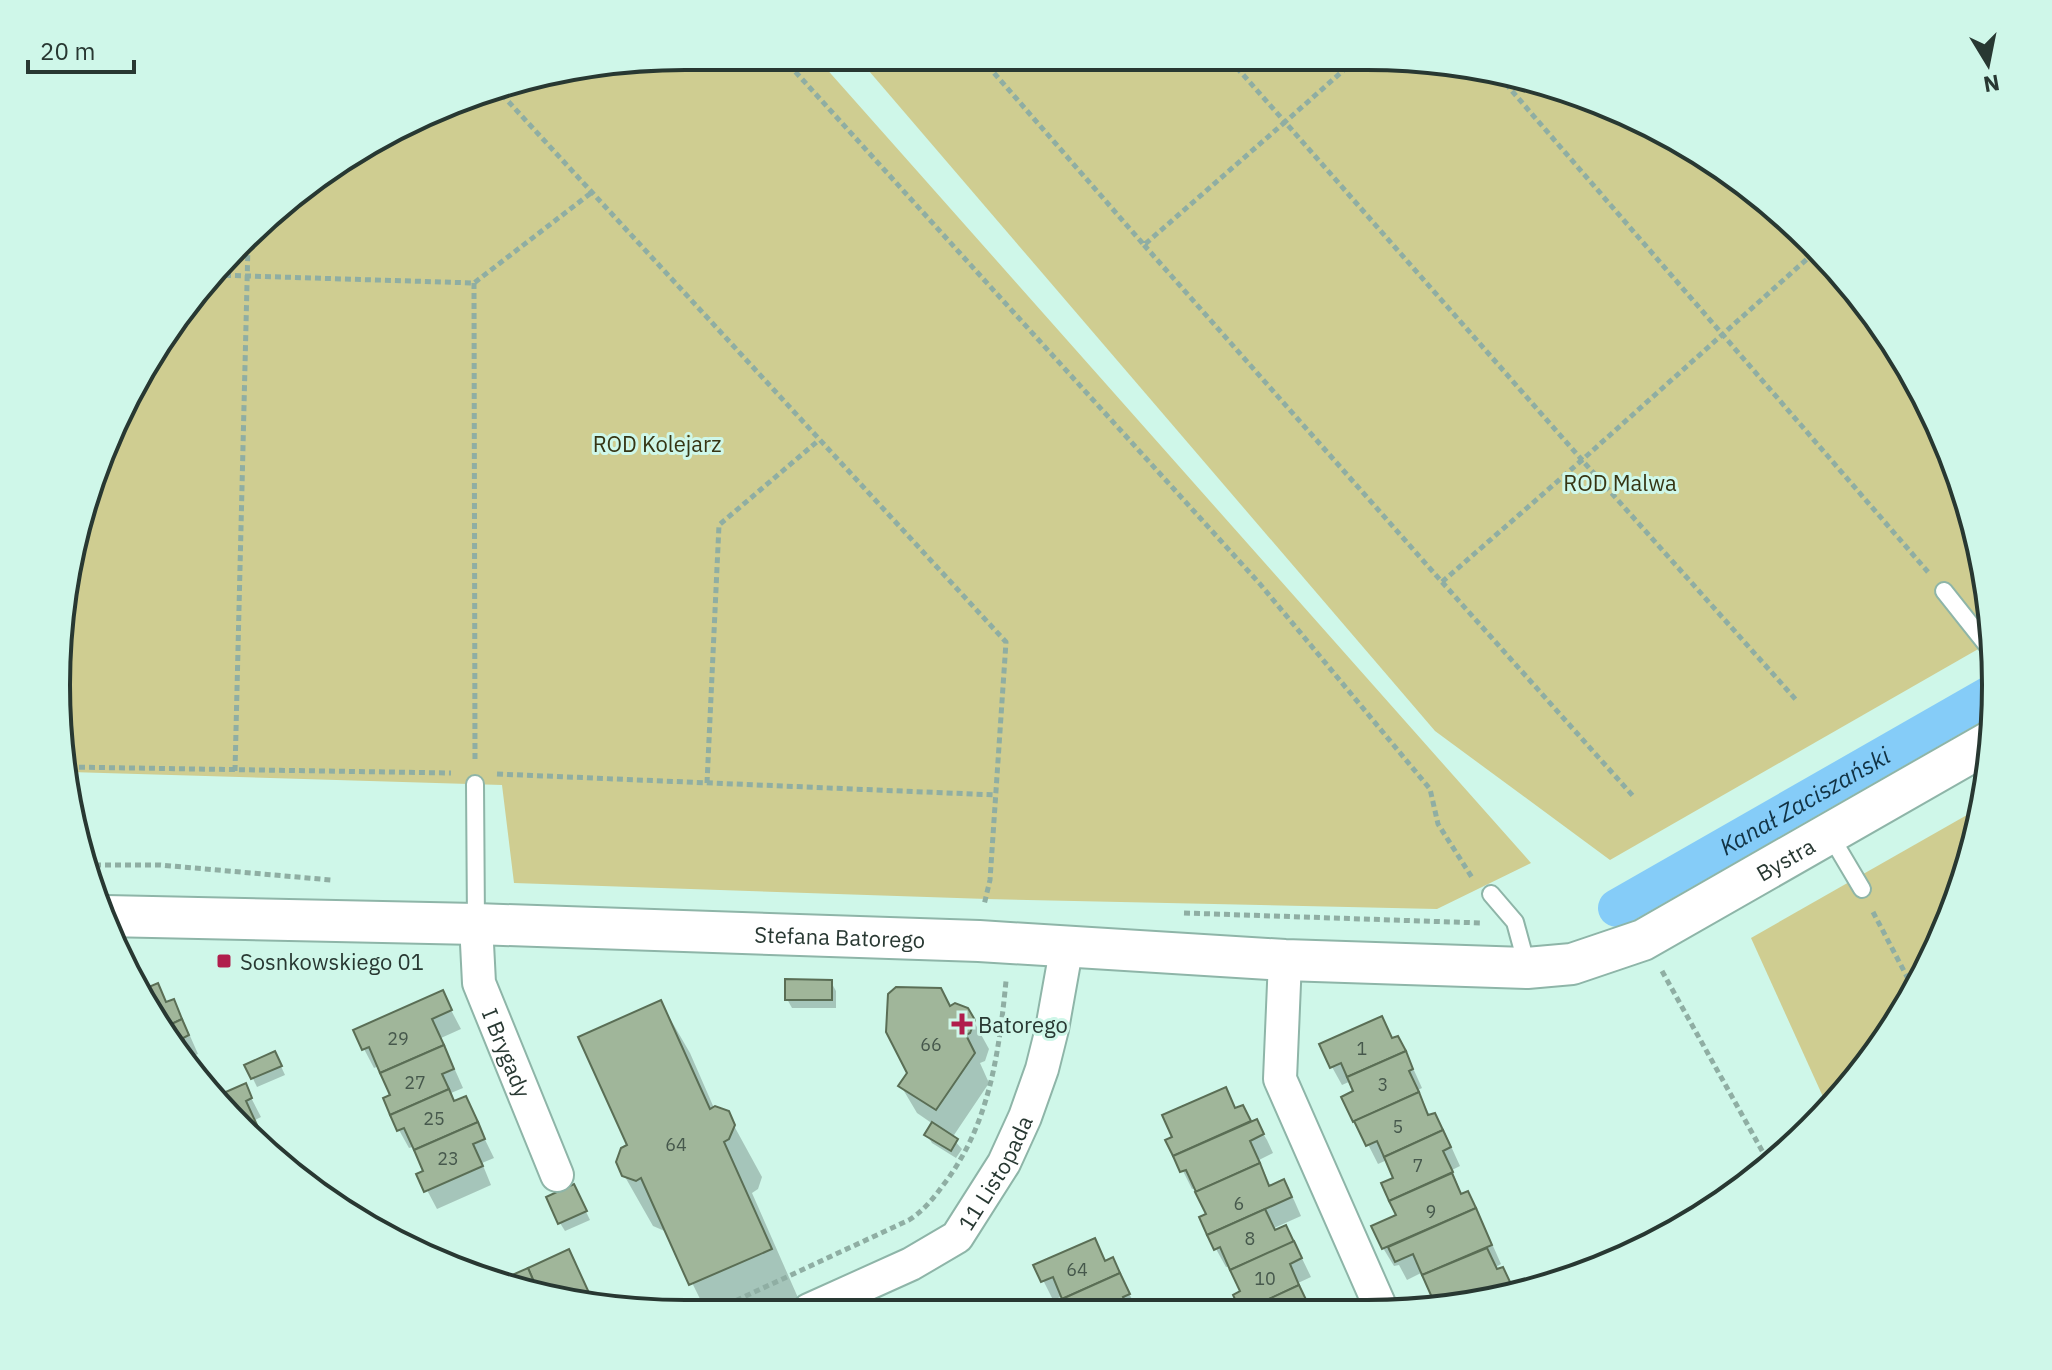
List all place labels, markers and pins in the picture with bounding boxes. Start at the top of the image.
place label: Sosnkowskiego 01 [240,947,424,976]
marker: Sosnkowskiego 01 [215,952,233,970]
place label: Batorego [978,1010,1068,1039]
marker: Batorego [953,1015,971,1033]

